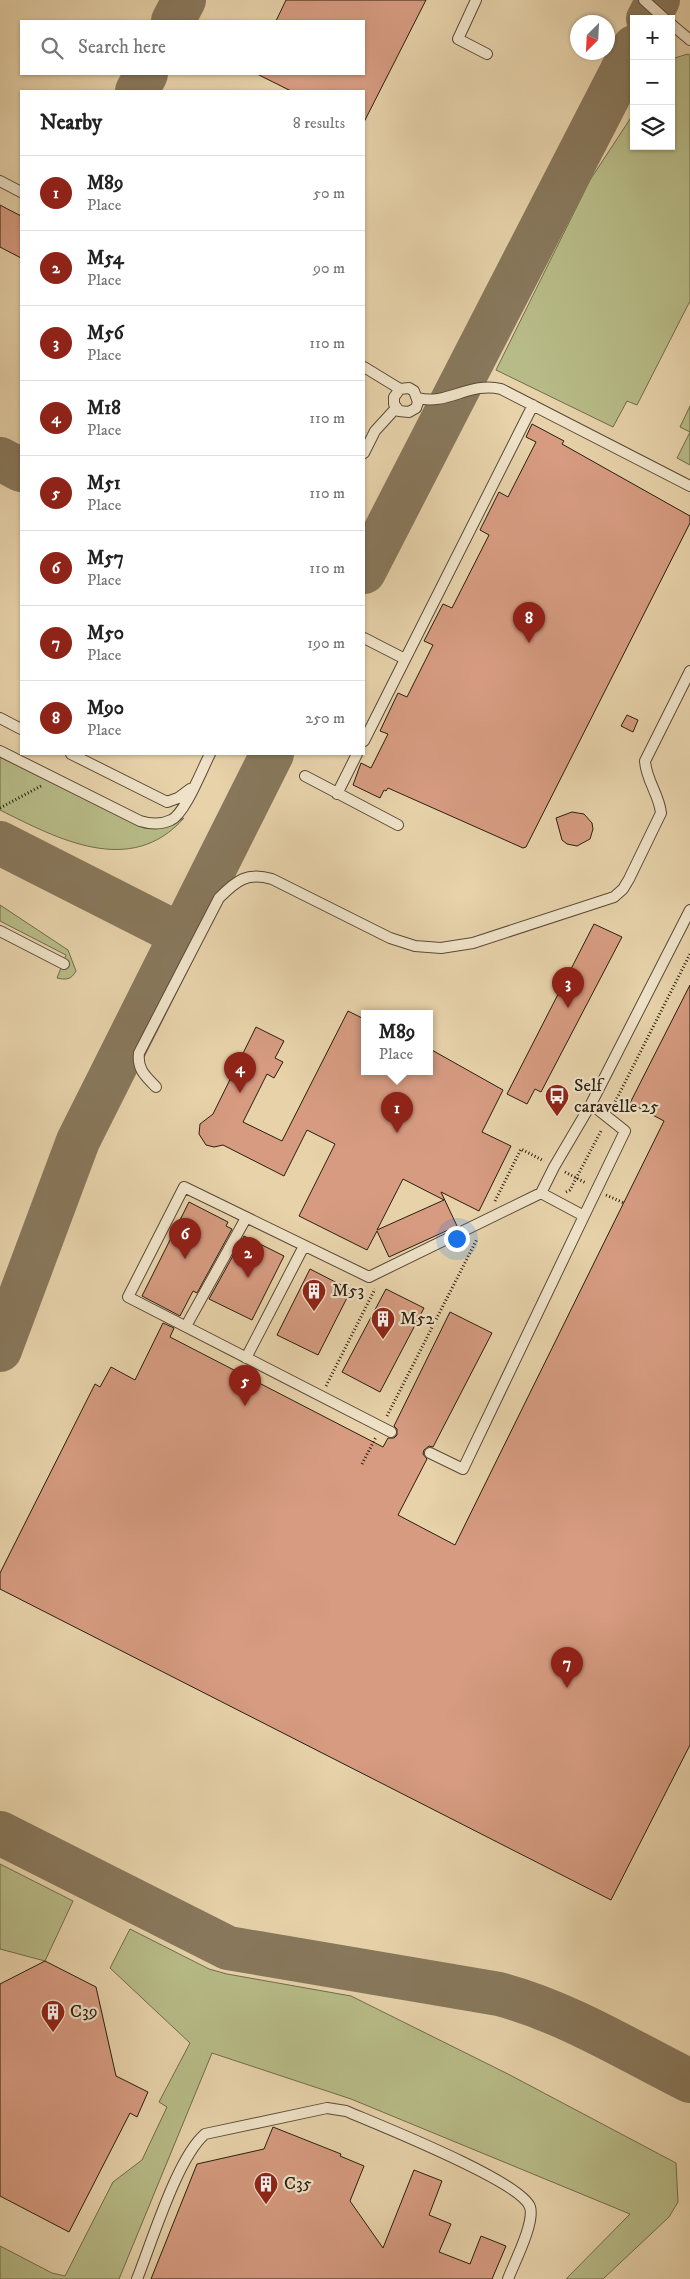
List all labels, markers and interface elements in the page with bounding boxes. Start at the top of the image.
north arrow [570,15,615,60]
map controls [630,15,675,150]
button: + [630,15,675,60]
search box [20,20,365,75]
icon: search [38,34,66,62]
text: Search here [78,36,166,59]
button: − [630,60,675,105]
button: layers [630,105,675,150]
text: Nearby [40,110,102,136]
text: 8 results [293,113,345,133]
text: M89 [87,172,123,195]
text: 1 [53,183,59,203]
text: 50 m [313,183,345,203]
text: Place [87,195,121,215]
text: M54 [87,247,124,270]
text: 2 [52,258,60,278]
text: 90 m [313,258,345,278]
text: Place [87,270,121,290]
text: M56 [87,322,124,345]
text: 3 [53,333,59,353]
text: 110 m [309,333,345,353]
text: Place [87,345,121,365]
text: M18 [87,397,121,420]
text: 4 [51,408,61,428]
text: 110 m [309,408,345,428]
text: Place [87,420,121,440]
text: M51 [87,472,121,495]
text: 5 [52,483,60,503]
text: 110 m [309,483,345,503]
text: Place [87,495,121,515]
text: M57 [87,547,124,570]
text: 6 [52,558,60,578]
text: 110 m [309,558,345,578]
text: Place [87,570,121,590]
pin: 8 [513,602,545,643]
text: M50 [87,622,124,645]
text: 7 [52,633,60,653]
text: 190 m [307,633,345,653]
text: Place [87,645,121,665]
text: M90 [87,697,124,720]
text: 8 [52,708,60,728]
text: 250 m [305,708,345,728]
text: Place [87,720,121,740]
pin: 3 [552,967,584,1008]
popup [361,1010,433,1075]
text: M89 [379,1021,415,1044]
text: Place [379,1044,413,1064]
pin: 4 [224,1052,256,1093]
place label: Self caravelle 25 [574,1075,659,1118]
bus stop icon: Self caravelle 25 [544,1083,570,1117]
pin: 1 [381,1092,413,1133]
pin: 6 [169,1218,201,1259]
your location [444,1226,470,1252]
pin: 2 [232,1237,264,1278]
building icon: M53 [301,1278,327,1312]
place label: M53 [332,1280,364,1302]
building icon: M52 [370,1306,396,1340]
place label: M52 [400,1308,434,1330]
pin: 5 [229,1365,261,1406]
pin: 7 [551,1647,583,1688]
building icon: C39 [40,1999,66,2033]
place label: C39 [70,2001,98,2023]
building icon: C35 [253,2171,279,2205]
place label: C35 [284,2173,312,2195]

